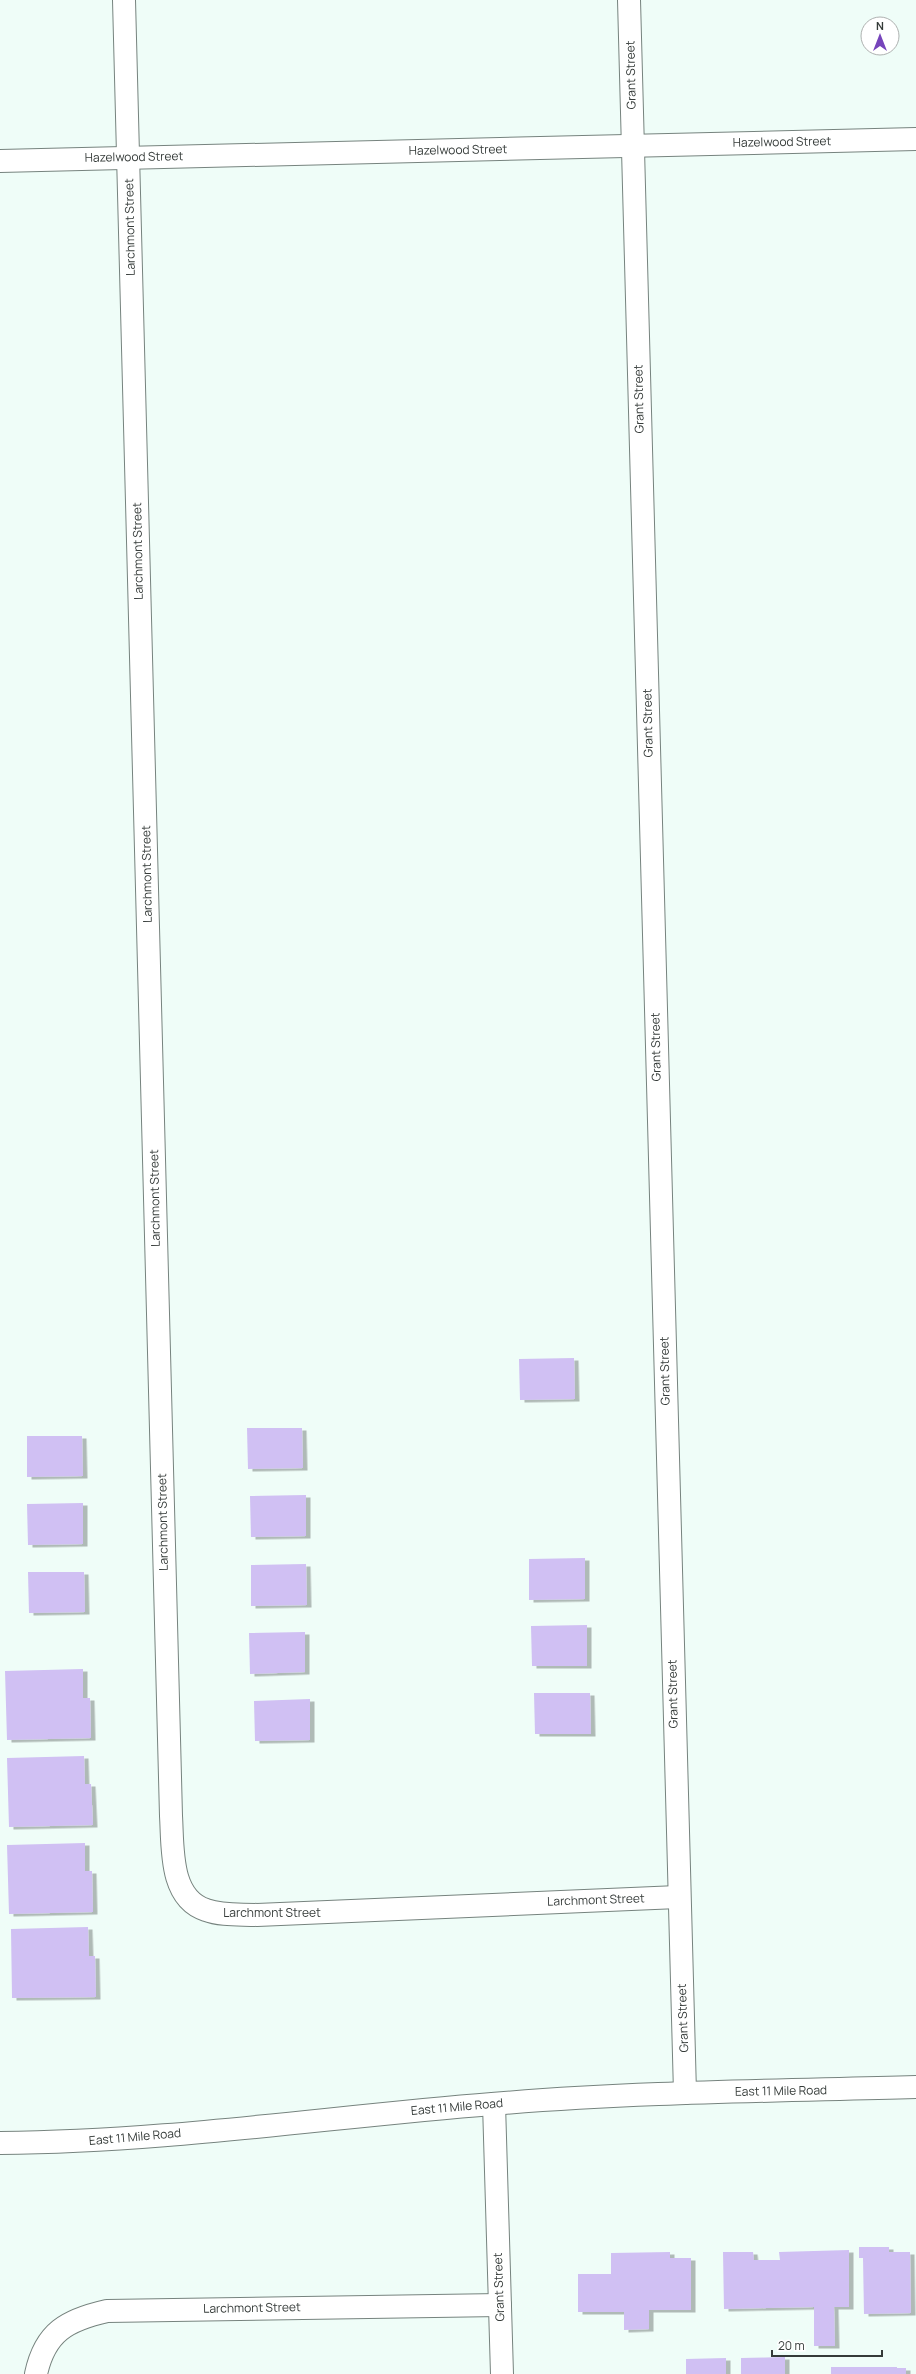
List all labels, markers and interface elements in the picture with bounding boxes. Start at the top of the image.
north arrow [860,16,900,56]
text: N [876,18,884,33]
street label: Grant Street [621,40,640,110]
street label: Hazelwood Street [733,132,832,151]
street label: Hazelwood Street [409,140,508,159]
street label: Hazelwood Street [85,147,184,166]
street label: Larchmont Street [120,178,139,276]
street label: Grant Street [629,364,648,434]
street label: Larchmont Street [128,502,147,600]
street label: Grant Street [638,688,657,758]
street label: Larchmont Street [137,825,156,923]
street label: Grant Street [646,1012,665,1082]
street label: Larchmont Street [145,1149,164,1247]
street label: Grant Street [655,1336,674,1406]
street label: Larchmont Street [153,1473,172,1571]
street label: Grant Street [663,1659,682,1729]
street label: Larchmont Street [547,1889,645,1910]
street label: Larchmont Street [223,1904,321,1921]
street label: Grant Street [673,1983,692,2053]
street label: East 11 Mile Road [735,2081,827,2100]
street label: East 11 Mile Road [410,2094,504,2119]
street label: East 11 Mile Road [88,2124,182,2149]
street label: Grant Street [489,2252,508,2322]
street label: Larchmont Street [203,2298,301,2317]
scale bar [772,2332,882,2358]
text: 20 m [778,2337,805,2354]

